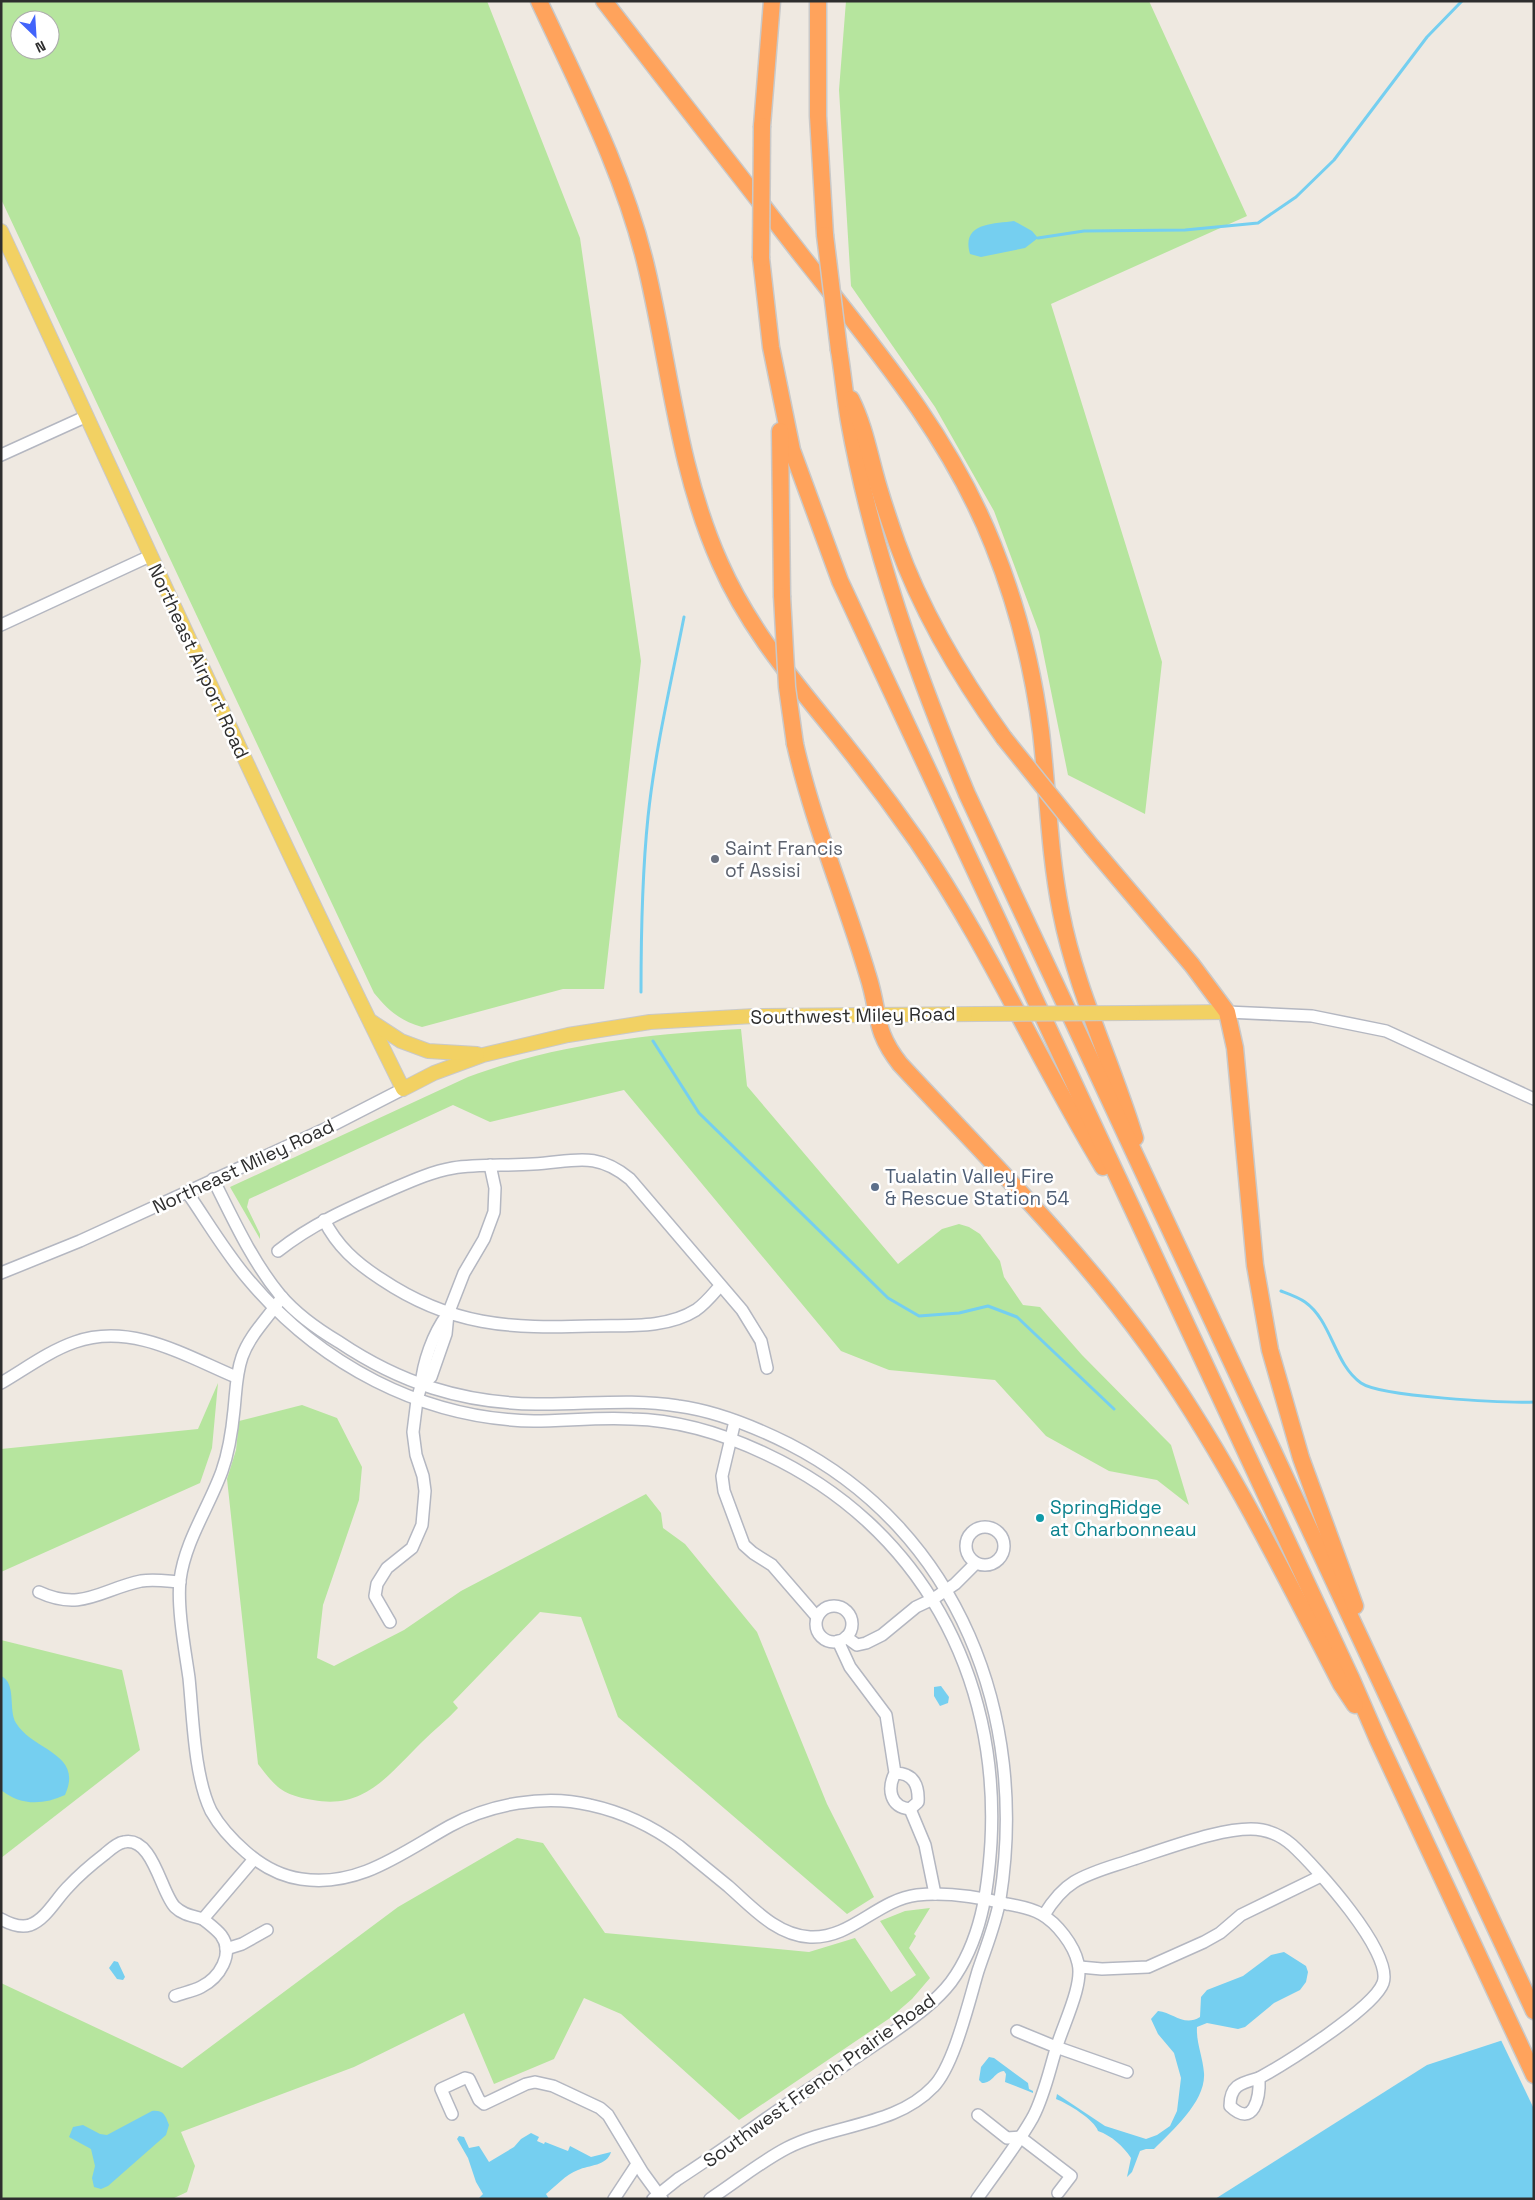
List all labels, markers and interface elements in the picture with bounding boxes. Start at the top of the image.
north arrow [10,10,60,60]
text: N [32,37,49,57]
street label: Northeast Airport Road [142,560,255,763]
place label: Saint Francis of Assisi [725,836,843,883]
marker: Saint Francis of Assisi [709,853,721,865]
street label: Southwest Miley Road [750,1001,956,1030]
street label: Northeast Miley Road [148,1113,338,1220]
place label: Tualatin Valley Fire & Rescue Station 54 [885,1164,1069,1211]
marker: Tualatin Valley Fire & Rescue Station 54 [869,1181,881,1193]
place label: SpringRidge at Charbonneau [1050,1495,1197,1542]
marker: SpringRidge at Charbonneau [1034,1512,1046,1524]
street label: Southwest French Prairie Road [698,1988,940,2173]

